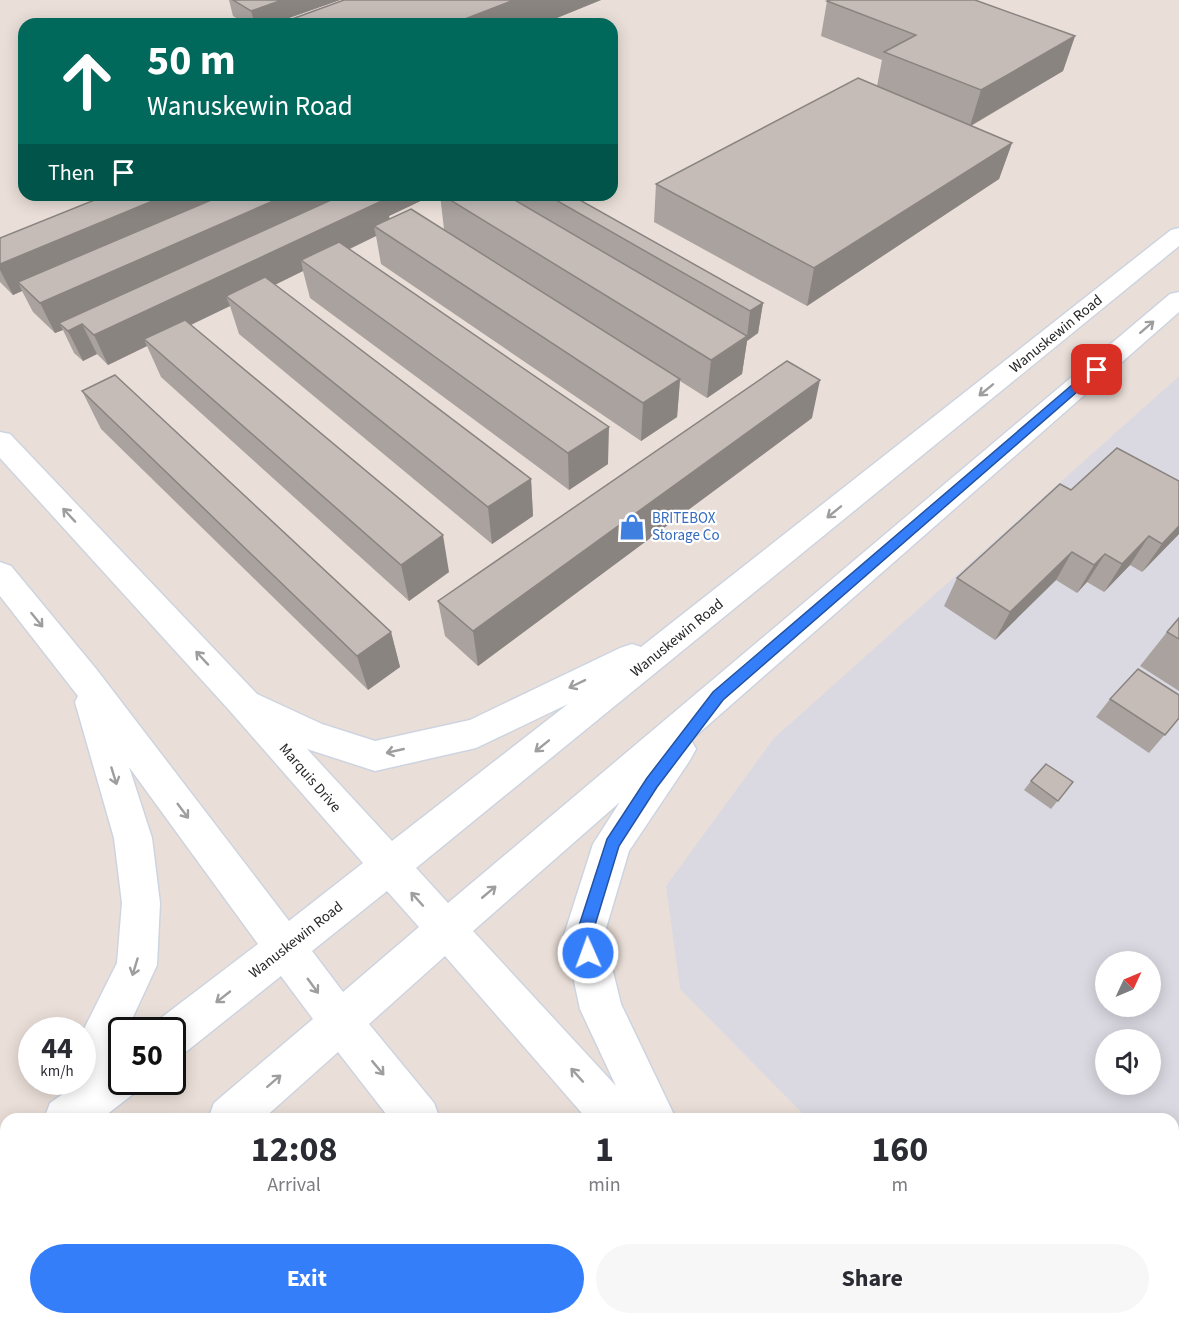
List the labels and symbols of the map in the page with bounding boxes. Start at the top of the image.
street label: Wanuskewin Road [1005,290,1107,378]
one-way arrow [1139,320,1154,334]
pin [1071,344,1122,395]
one-way arrow [978,384,994,397]
one-way arrow [826,506,842,519]
one-way arrow [62,508,76,523]
place label: BRITEBOX Storage Co [652,508,720,546]
shop icon: BRITEBOX Storage Co [617,512,647,542]
street label: Wanuskewin Road [626,594,728,682]
one-way arrow [30,612,43,628]
one-way arrow [195,651,209,666]
one-way arrow [568,679,586,690]
street label: Marquis Drive [274,739,346,817]
one-way arrow [534,739,550,752]
one-way arrow [386,746,405,758]
one-way arrow [109,766,120,785]
one-way arrow [176,803,189,819]
one-way arrow [481,886,497,899]
one-way arrow [410,892,424,907]
street label: Wanuskewin Road [244,897,348,983]
position arrow [556,921,620,985]
north arrow [1095,951,1161,1017]
one-way arrow [129,957,140,976]
one-way arrow [307,977,320,993]
one-way arrow [215,991,231,1004]
speed limit sign: 50 [108,1017,186,1095]
one-way arrow [372,1060,385,1076]
one-way arrow [570,1068,584,1083]
one-way arrow [266,1074,281,1088]

